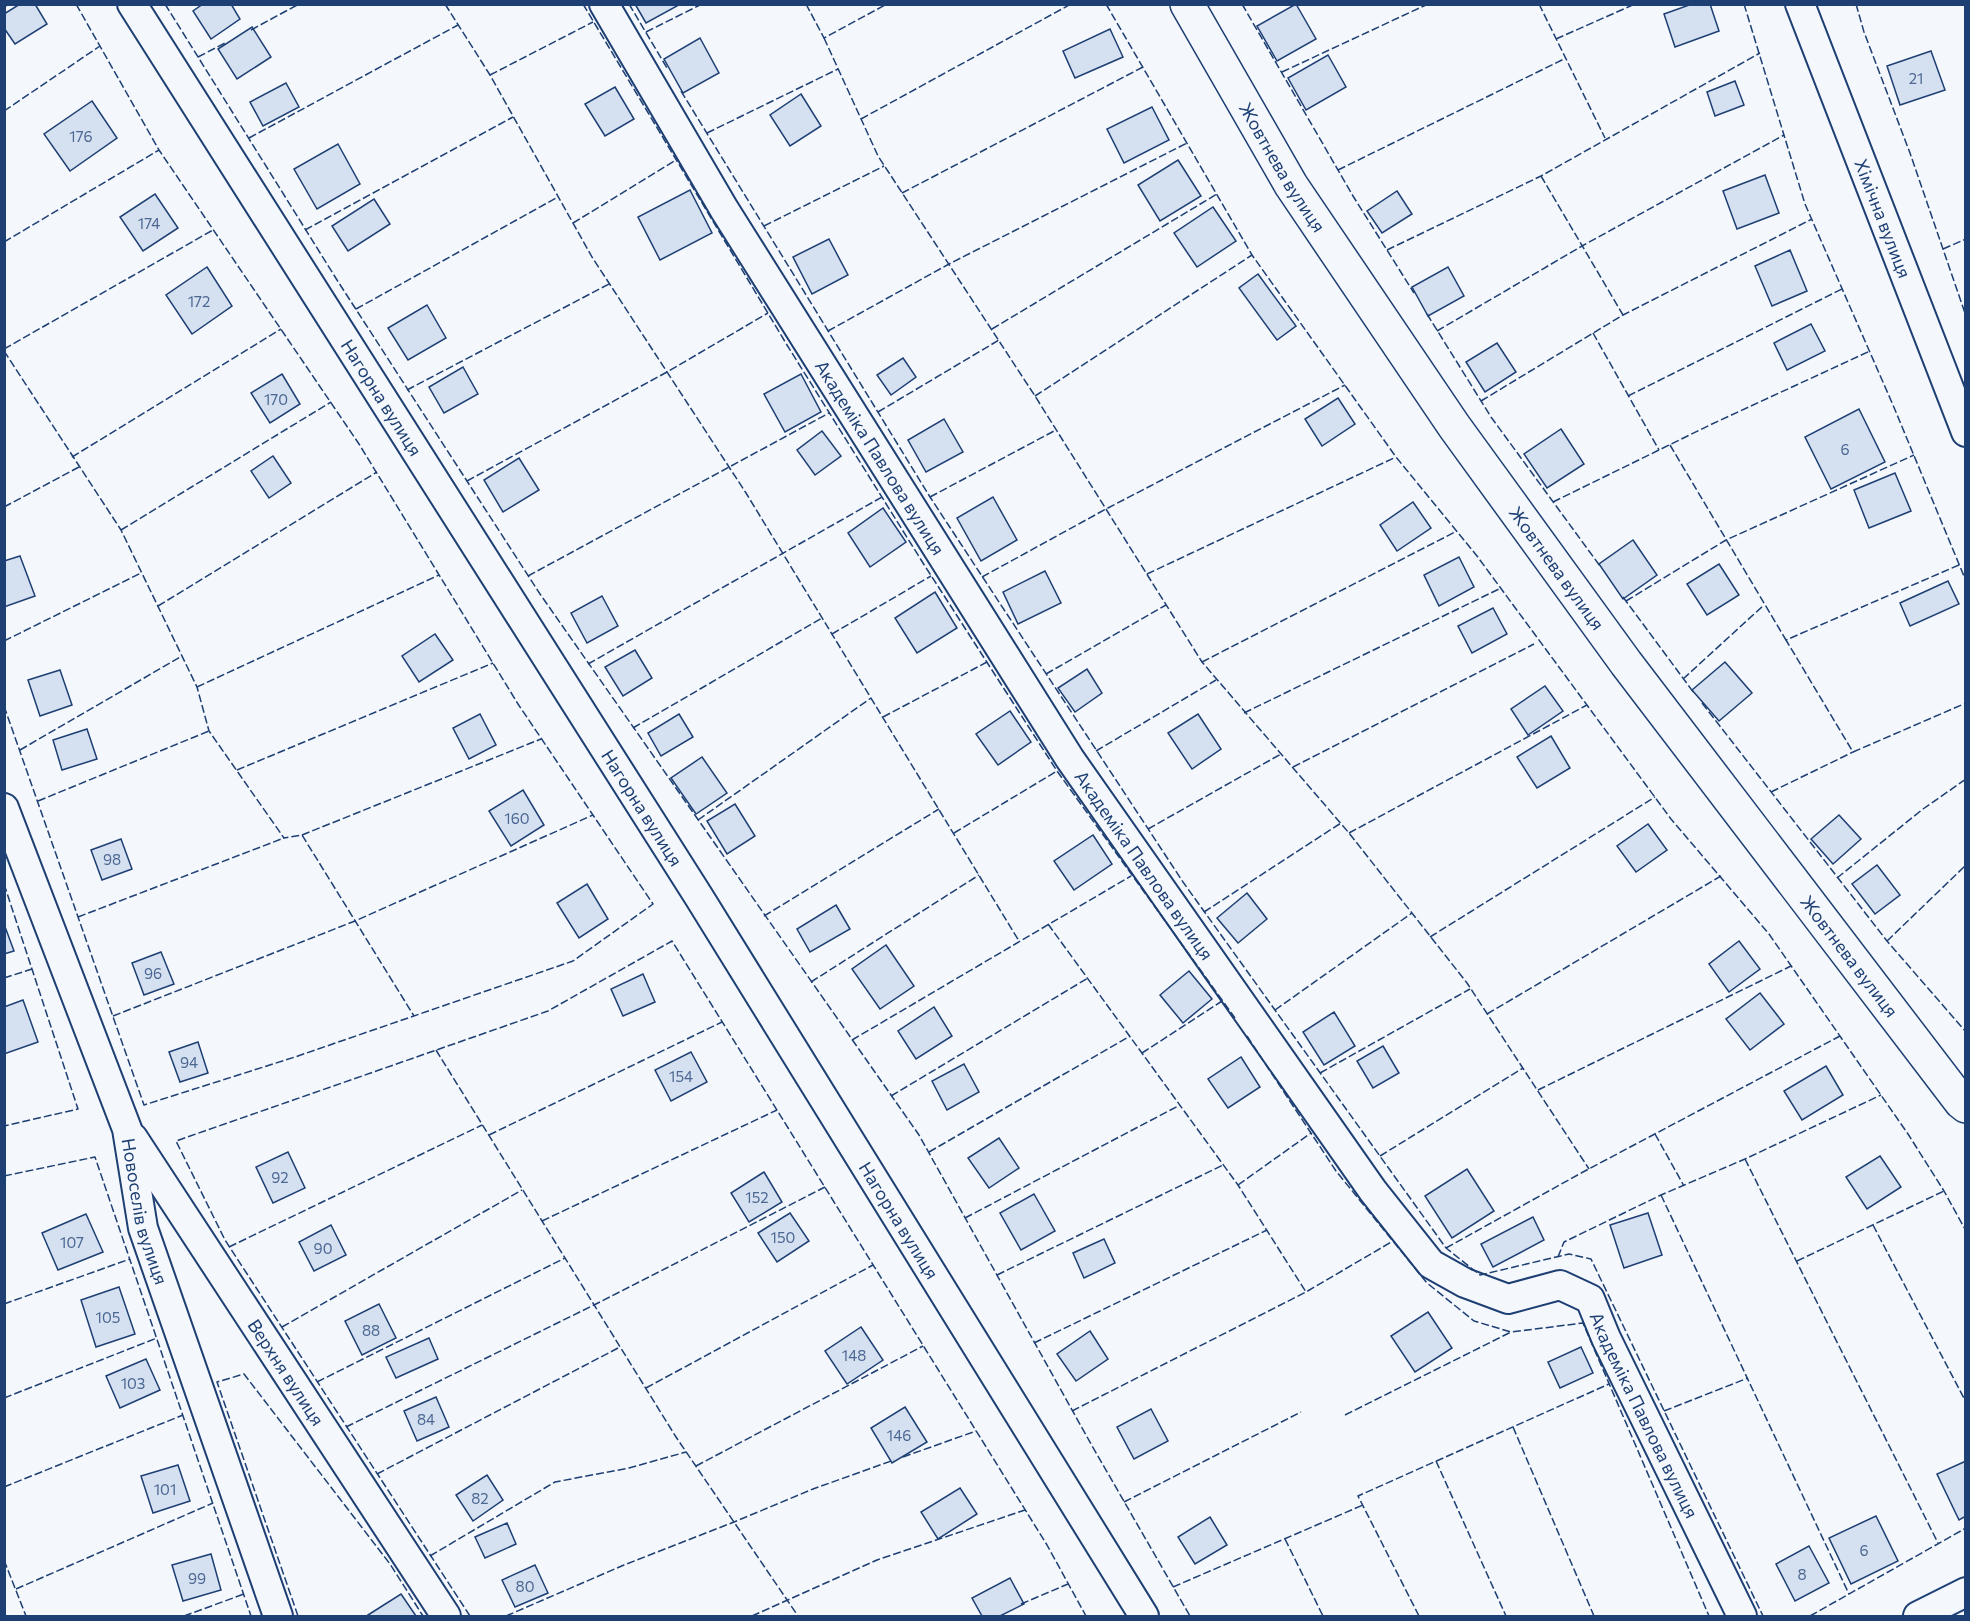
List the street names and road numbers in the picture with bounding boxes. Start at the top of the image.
street label: Жовтнева вулиця [1235,98,1330,236]
street label: Хімічна вулиця [1850,156,1916,281]
street label: Нагорна вулиця [337,335,427,460]
street label: Академіка Павлова вулиця [811,356,950,559]
street label: Жовтнева вулиця [1505,502,1609,634]
street label: Нагорна вулиця [597,745,687,870]
street label: Академіка Павлова вулиця [1071,766,1218,964]
street label: Жовтнева вулиця [1796,891,1903,1021]
street label: Новоселів вулиця [118,1136,173,1287]
street label: Нагорна вулиця [855,1158,944,1283]
street label: Академіка Павлова вулиця [1585,1309,1703,1521]
street label: Верхня вулиця [244,1315,329,1430]

